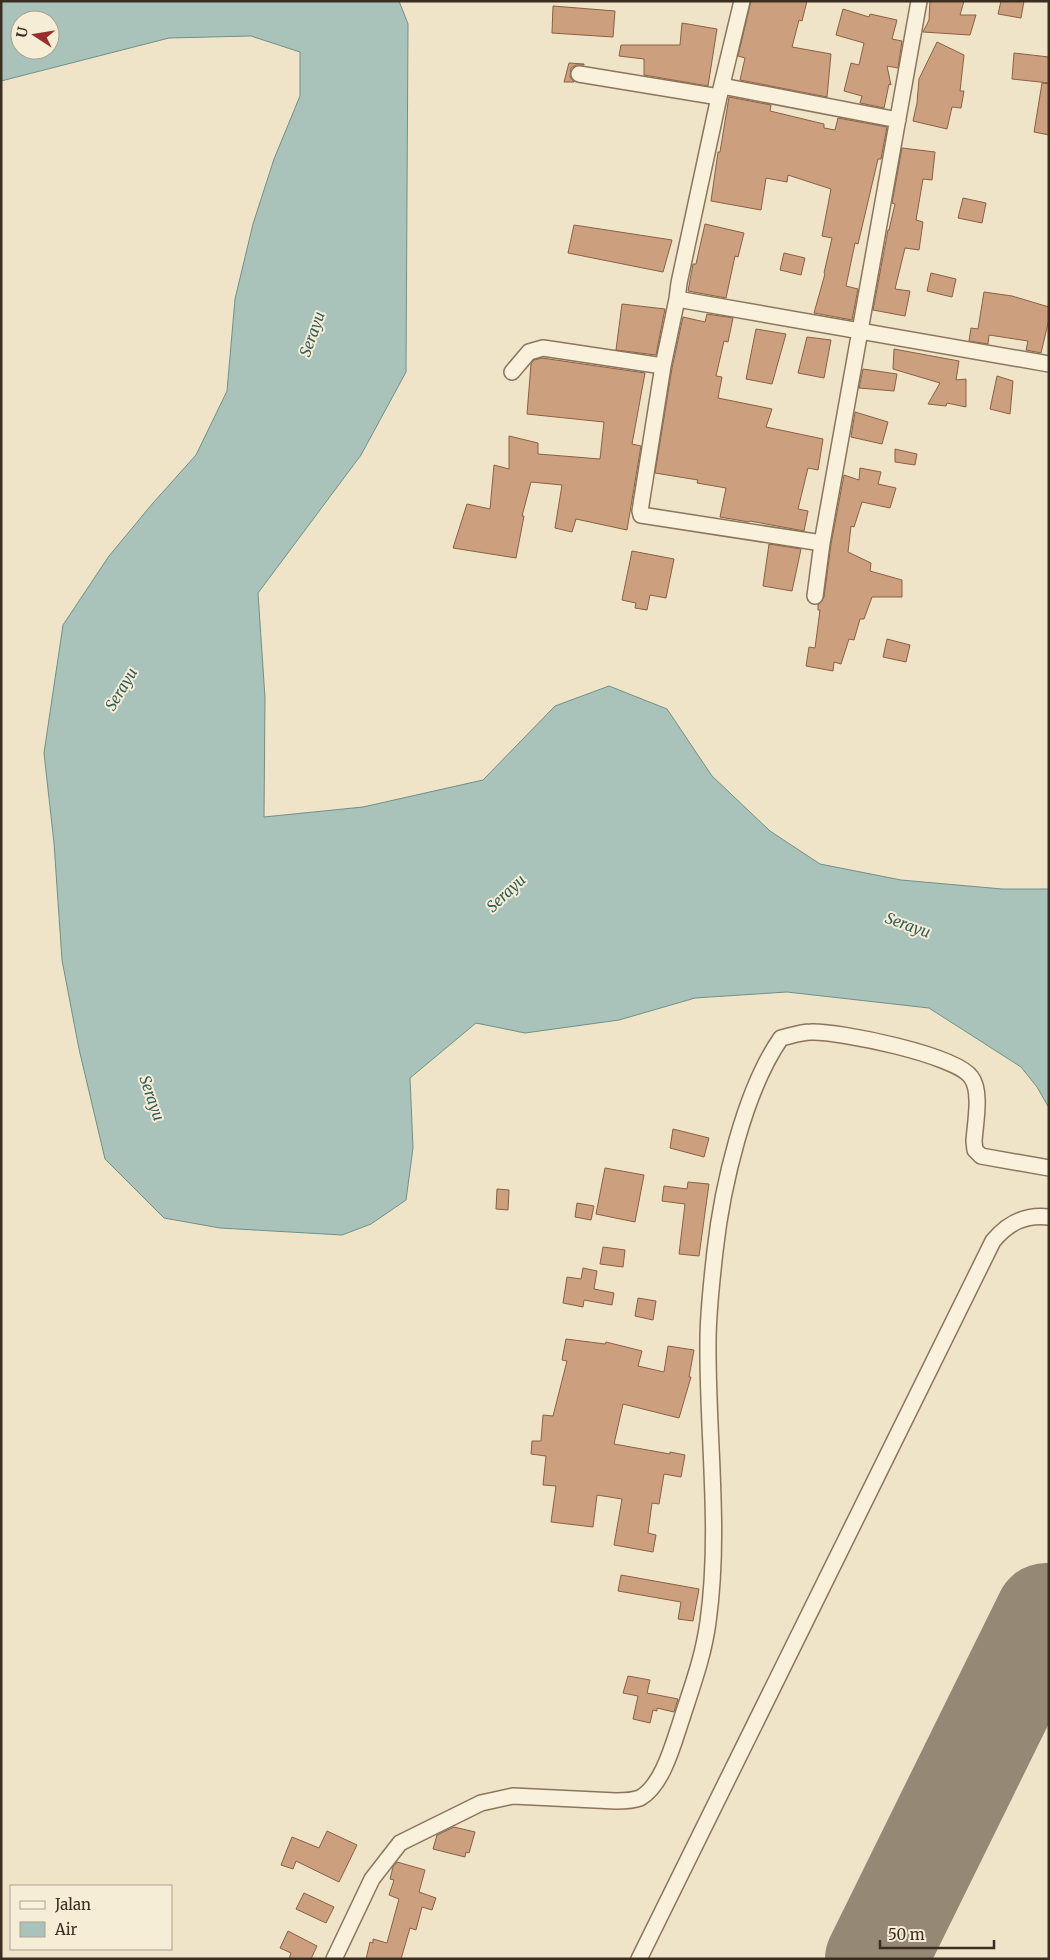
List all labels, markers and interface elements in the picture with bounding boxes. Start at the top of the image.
north arrow [10,10,60,60]
text: U [12,25,32,39]
water label: Serayu [295,309,329,359]
water label: Serayu [101,664,141,714]
water label: Serayu [482,870,530,916]
water label: Serayu [883,908,933,942]
water label: Serayu [135,1073,169,1123]
legend [10,1885,172,1950]
text: Jalan [54,1895,91,1914]
scale bar [880,1918,994,1950]
text: Air [54,1920,77,1939]
text: 50 m [888,1925,925,1944]

